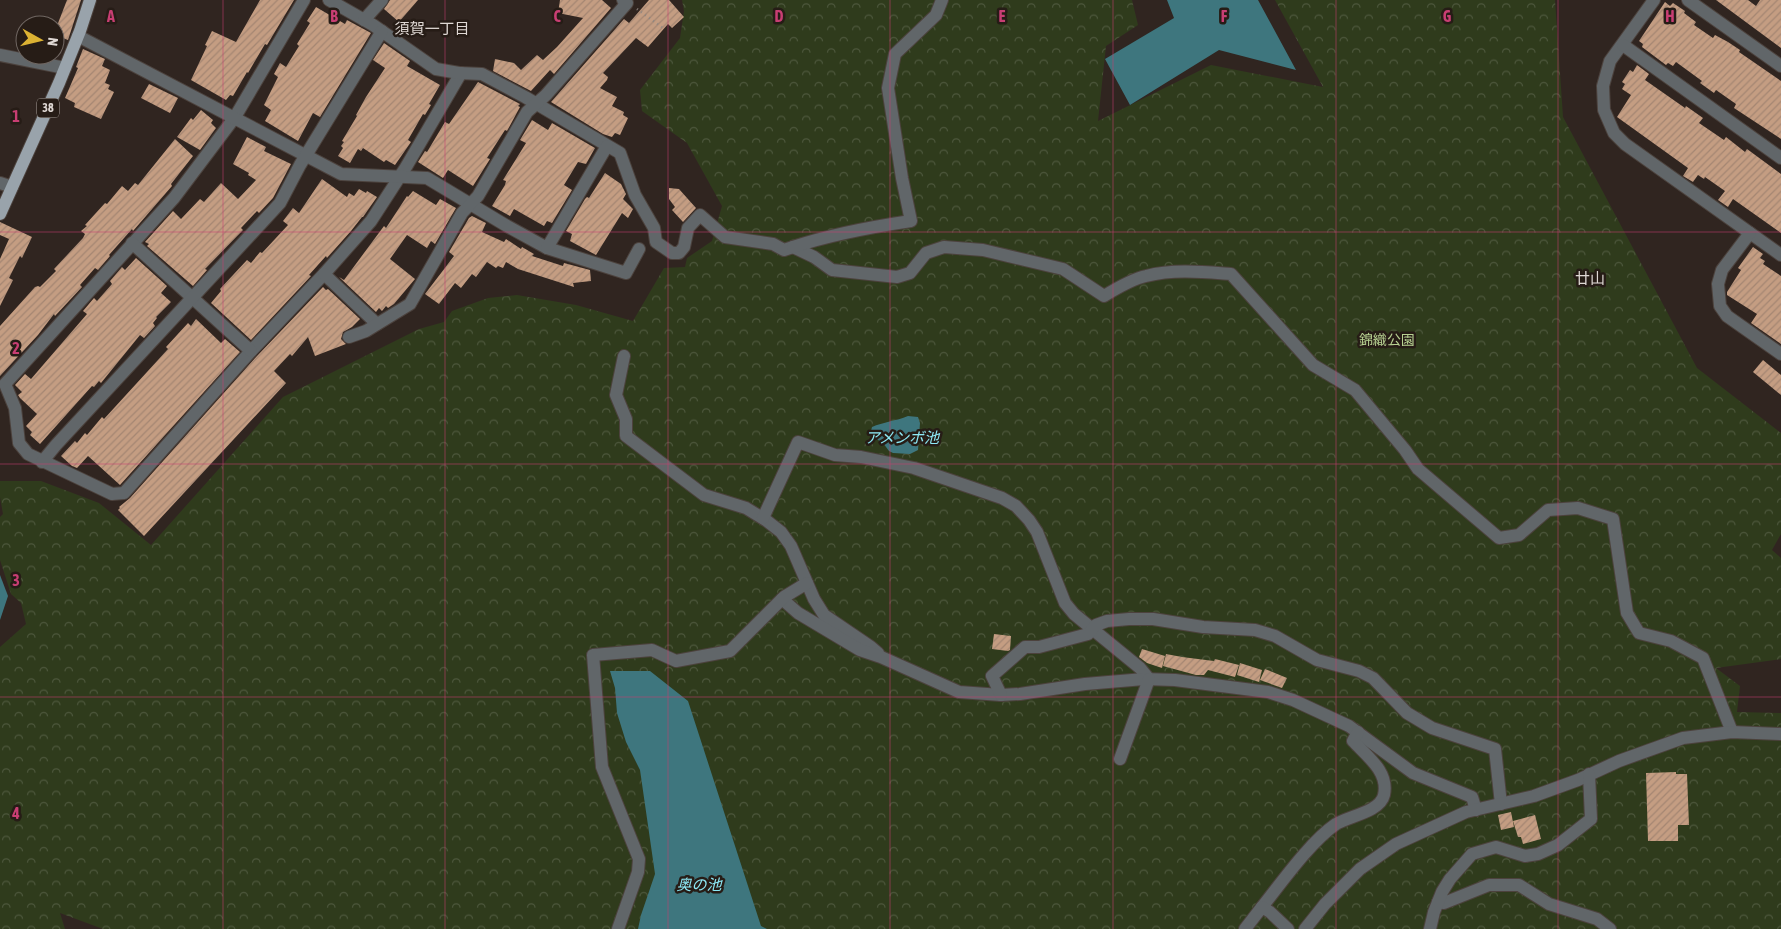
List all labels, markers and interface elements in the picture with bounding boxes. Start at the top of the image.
text: A [106,7,115,25]
text: B [330,7,338,25]
text: C [553,7,561,25]
text: D [775,7,784,25]
text: E [999,7,1006,25]
text: F [1221,7,1228,25]
text: G [1443,7,1452,25]
text: H [1665,7,1675,25]
north arrow [15,15,65,65]
district label: 須賀一丁目 [394,20,470,37]
text: N [44,37,61,47]
road number: 38 [37,99,59,118]
text: 1 [12,107,20,125]
district label: 廿山 [1575,270,1605,287]
park label: 錦織公園 [1359,332,1415,348]
text: 2 [12,339,20,357]
water label: アメンボ池 [865,429,941,446]
text: 3 [12,571,20,589]
text: 4 [11,804,20,822]
water label: 奥の池 [676,876,723,893]

